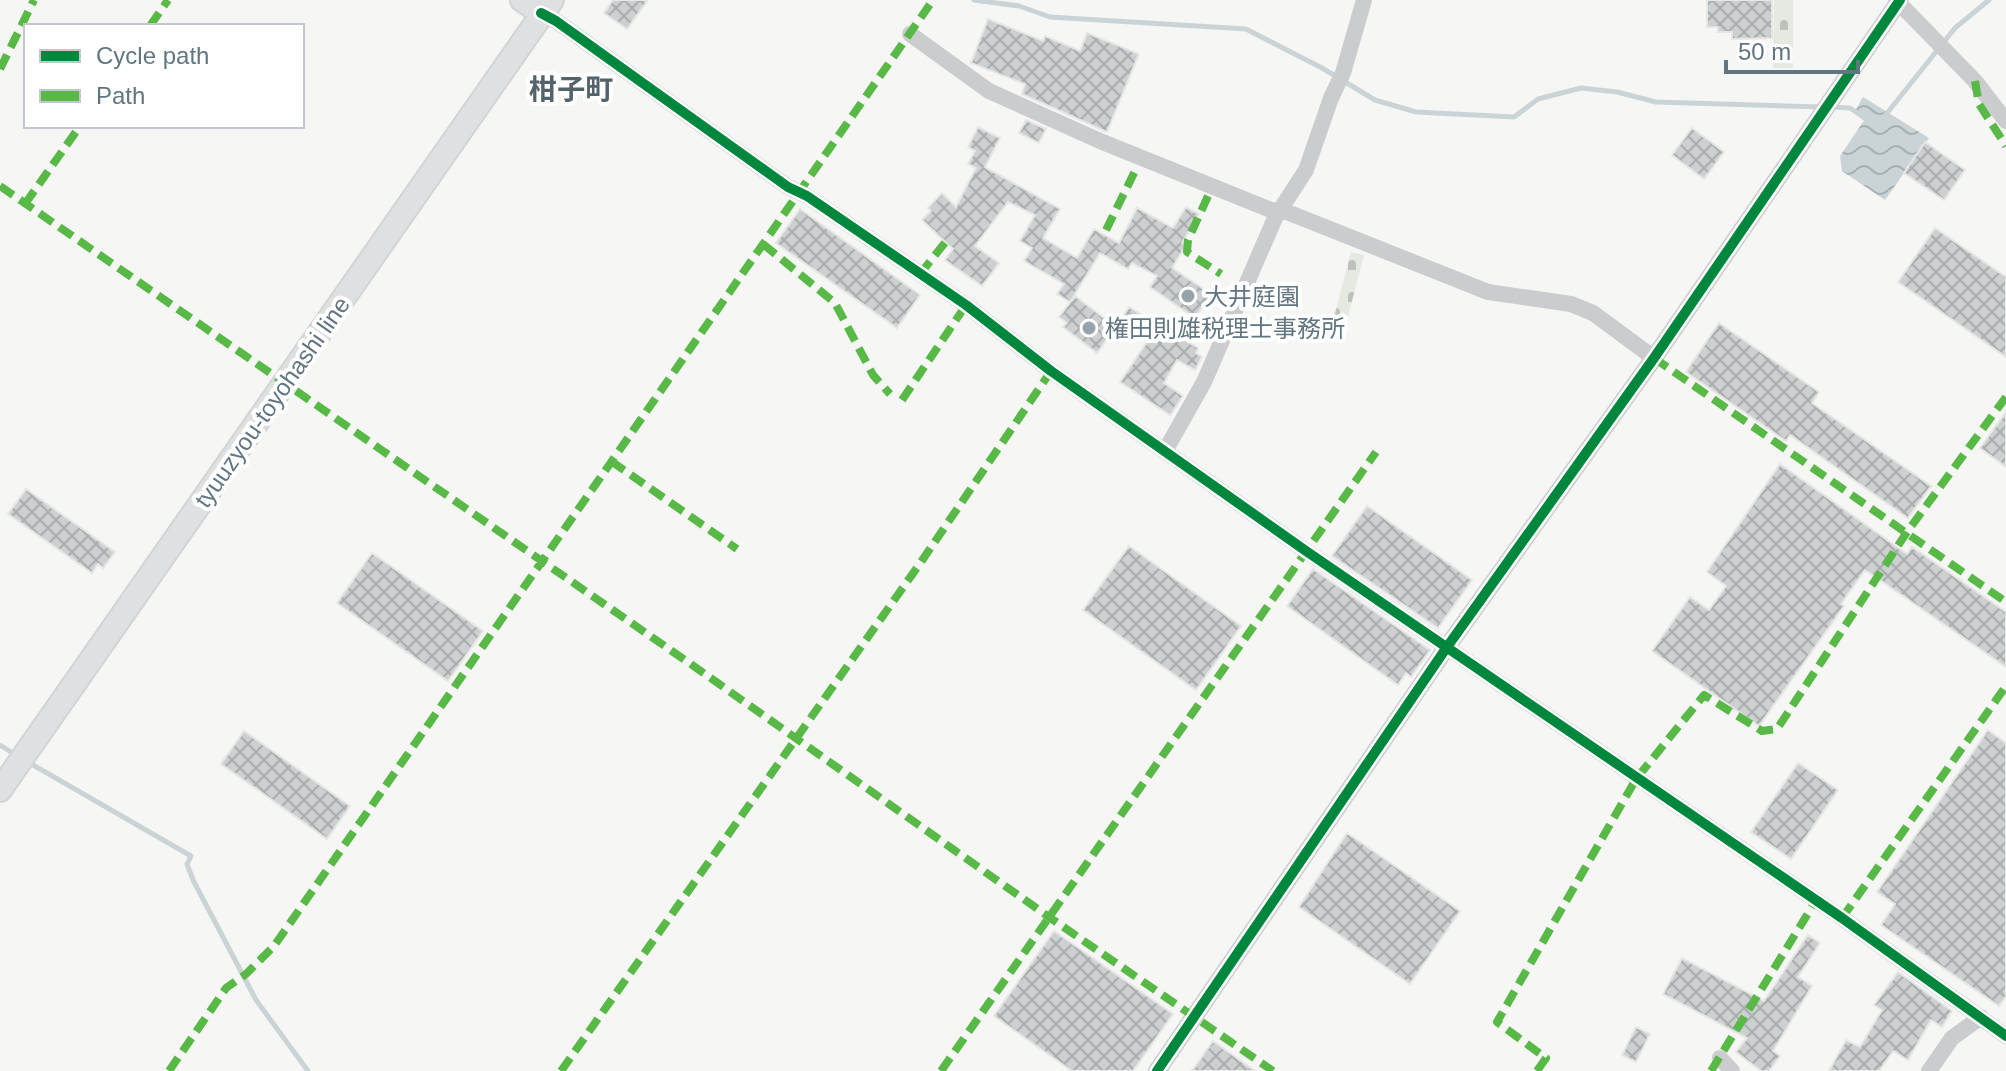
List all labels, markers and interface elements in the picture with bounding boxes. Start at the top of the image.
legend [24,24,304,128]
scale bar [1726,24,1858,74]
text: 50 m [1738,38,1791,65]
text: Cycle path [96,42,209,69]
district label: 柑子町 [529,74,613,105]
text: Path [96,82,145,109]
place label: 大井庭園 [1204,283,1300,310]
marker: 大井庭園 [1179,287,1197,305]
street label: tyuuzyou-toyohashi line [189,292,355,512]
place label: 権田則雄税理士事務所 [1105,315,1345,342]
marker: 権田則雄税理士事務所 [1080,319,1098,337]

